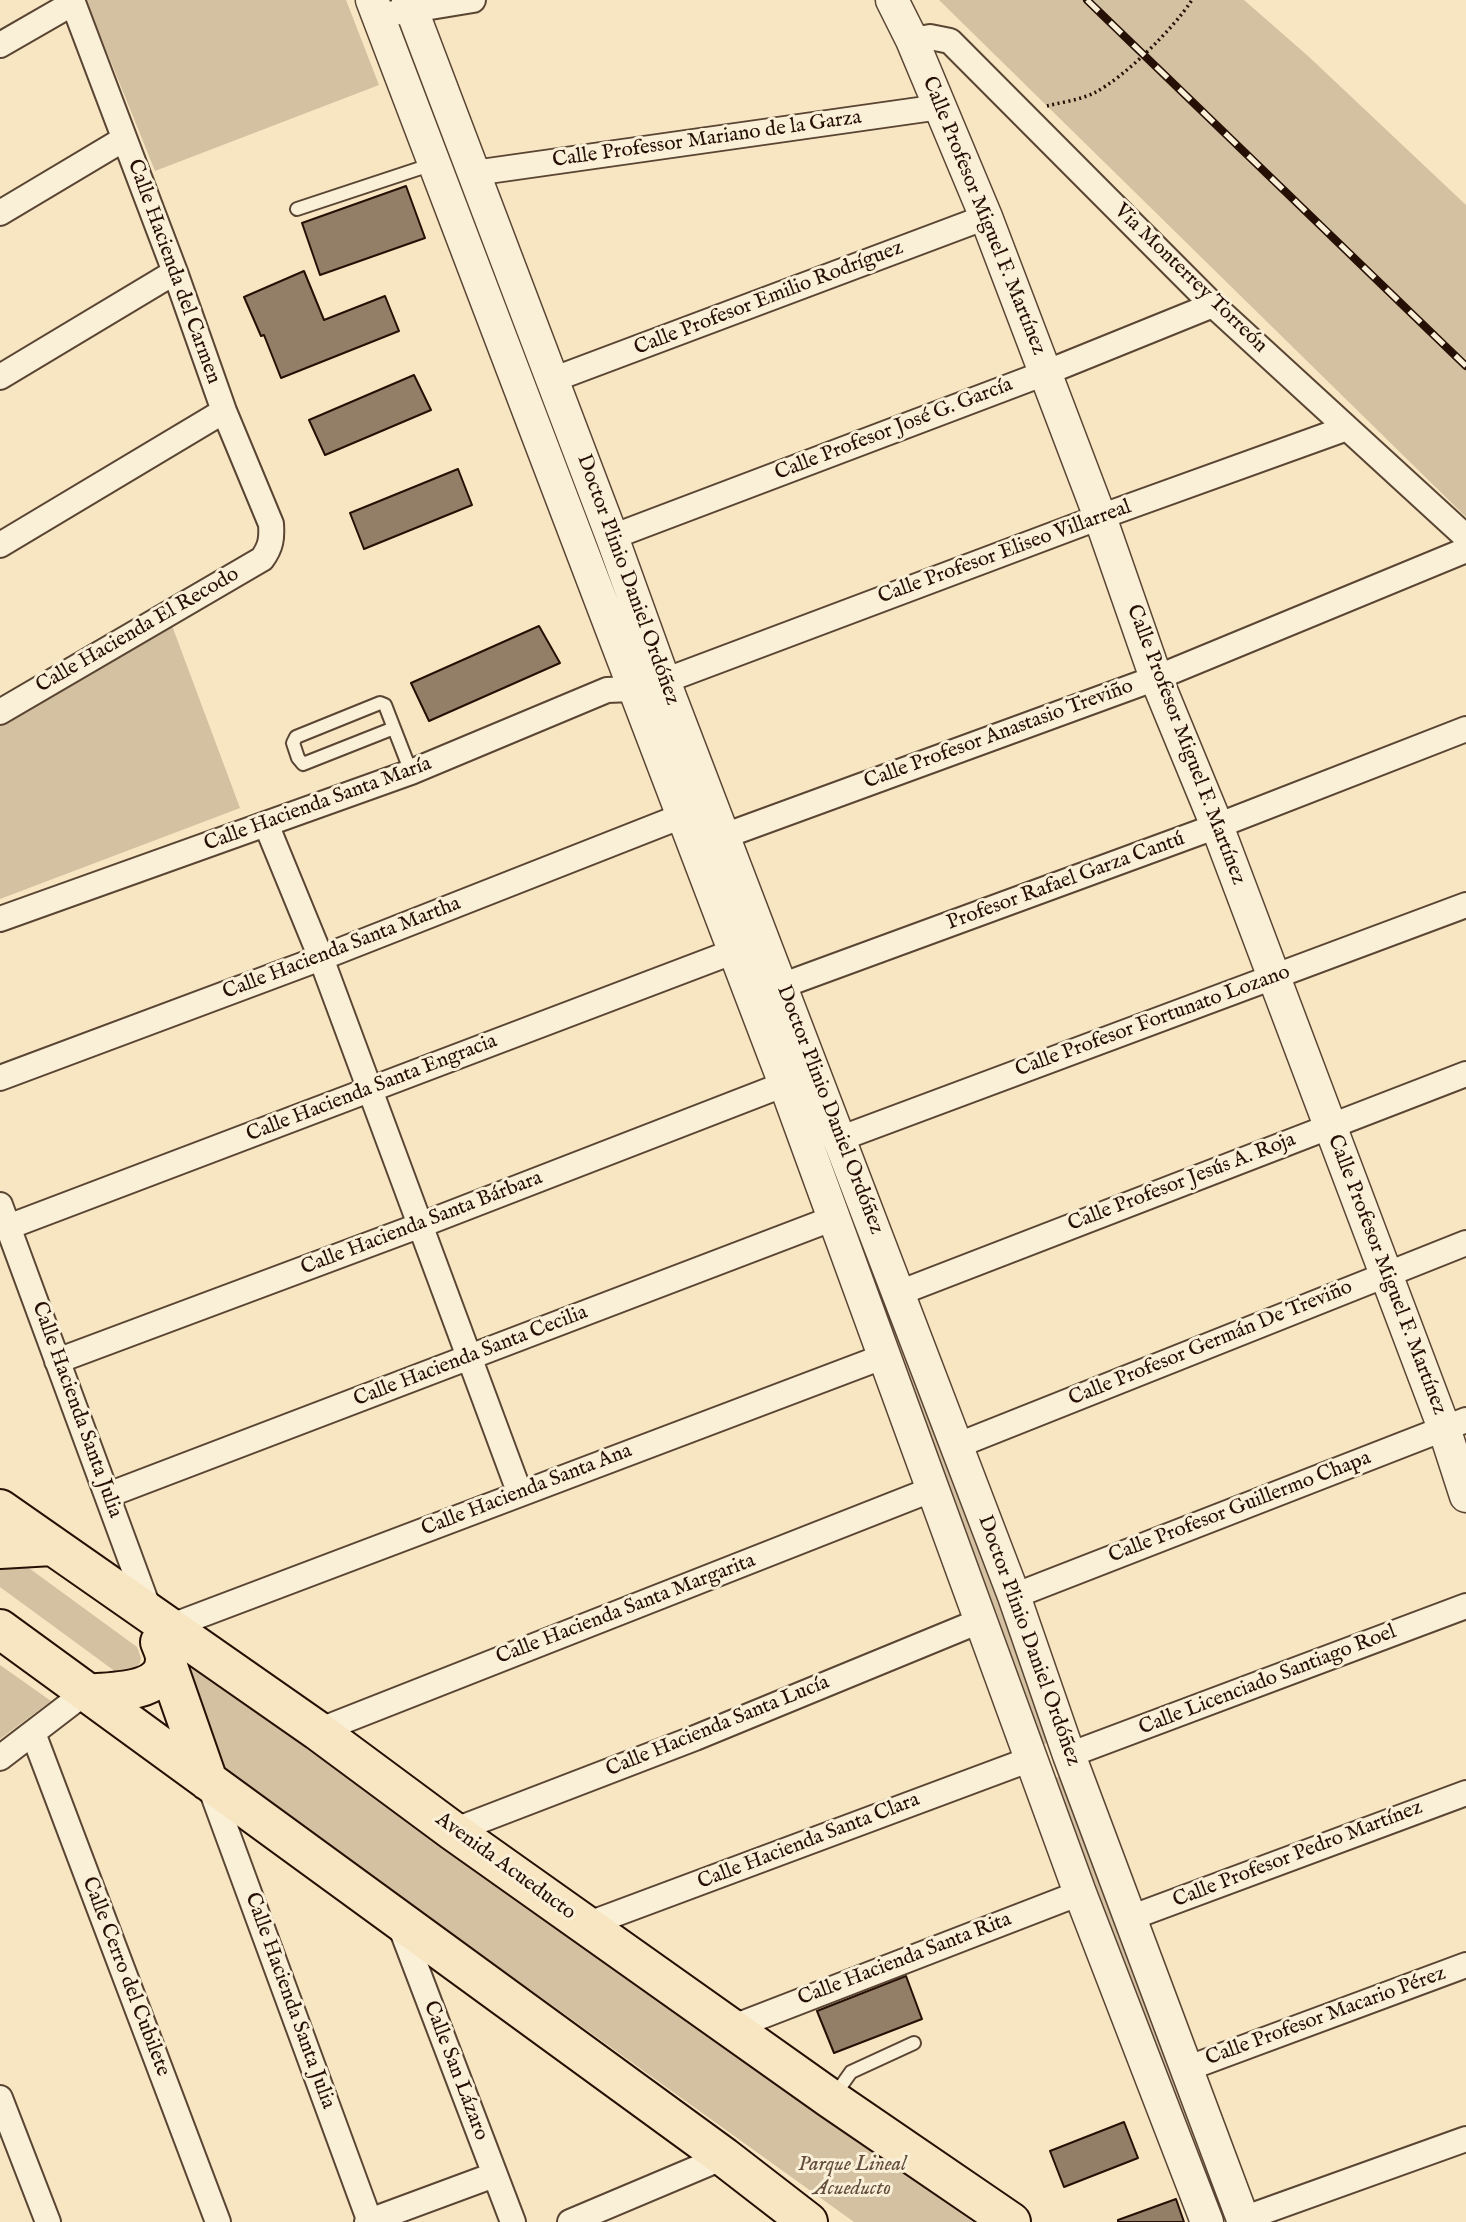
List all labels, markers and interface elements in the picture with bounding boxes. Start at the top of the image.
street label: Calle Profesor Miguel F. Martínez [916,73,1050,359]
street label: Calle Professor Mariano de la Garza [551,106,863,174]
street label: Calle Hacienda del Carmen [121,156,225,388]
street label: Via Monterrey Torreón [1108,199,1272,359]
street label: Calle Profesor Emilio Rodríguez [631,236,907,362]
street label: Calle Profesor José G. García [772,373,1016,487]
street label: Doctor Plinio Daniel Ordóñez [570,451,684,709]
street label: Calle Profesor Eliseo Villarreal [875,495,1135,611]
street label: Calle Hacienda El Recodo [32,563,244,699]
street label: Calle Profesor Miguel F. Martínez [1120,601,1250,889]
street label: Calle Profesor Anastasio Treviño [861,675,1137,795]
street label: Calle Hacienda Santa María [201,752,435,858]
street label: Profesor Rafael Garza Cantú [944,827,1188,937]
street label: Calle Hacienda Santa Martha [219,892,465,1006]
street label: Calle Profesor Fortunato Lozano [1012,961,1294,1083]
street label: Doctor Plinio Daniel Ordóñez [770,982,888,1238]
street label: Calle Hacienda Santa Engracia [243,1029,501,1149]
street label: Calle Profesor Jesús A. Roja [1065,1128,1299,1238]
street label: Calle Profesor Miguel F. Martínez [1321,1131,1451,1419]
street label: Calle Hacienda Santa Bárbara [298,1166,546,1282]
street label: Calle Profesor Germán De Treviño [1066,1275,1356,1413]
street label: Calle Hacienda Santa Julia [25,1298,127,1522]
street label: Calle Hacienda Santa Cecilia [350,1301,592,1413]
street label: Calle Hacienda Santa Ana [418,1439,636,1543]
street label: Calle Profesor Guillermo Chapa [1105,1446,1375,1570]
street label: Doctor Plinio Daniel Ordóñez [971,1512,1085,1770]
street label: Calle Hacienda Santa Margarita [493,1549,759,1671]
street label: Calle Licenciado Santiago Roel [1136,1620,1400,1742]
street label: Calle Hacienda Santa Lucía [603,1671,833,1783]
street label: Calle Hacienda Santa Clara [695,1788,923,1896]
street label: Calle Profesor Pedro Martínez [1170,1796,1426,1914]
street label: Avenida Acueducto [430,1808,580,1926]
street label: Calle Cerro del Cubilete [75,1874,175,2080]
street label: Calle Hacienda Santa Julia [238,1889,340,2113]
street label: Calle Hacienda Santa Rita [795,1908,1015,2012]
street label: Calle Profesor Macario Pérez [1203,1962,1449,2072]
street label: Calle San Lázaro [417,1998,493,2144]
park label: Parque Lineal Acueducto [798,2153,906,2203]

